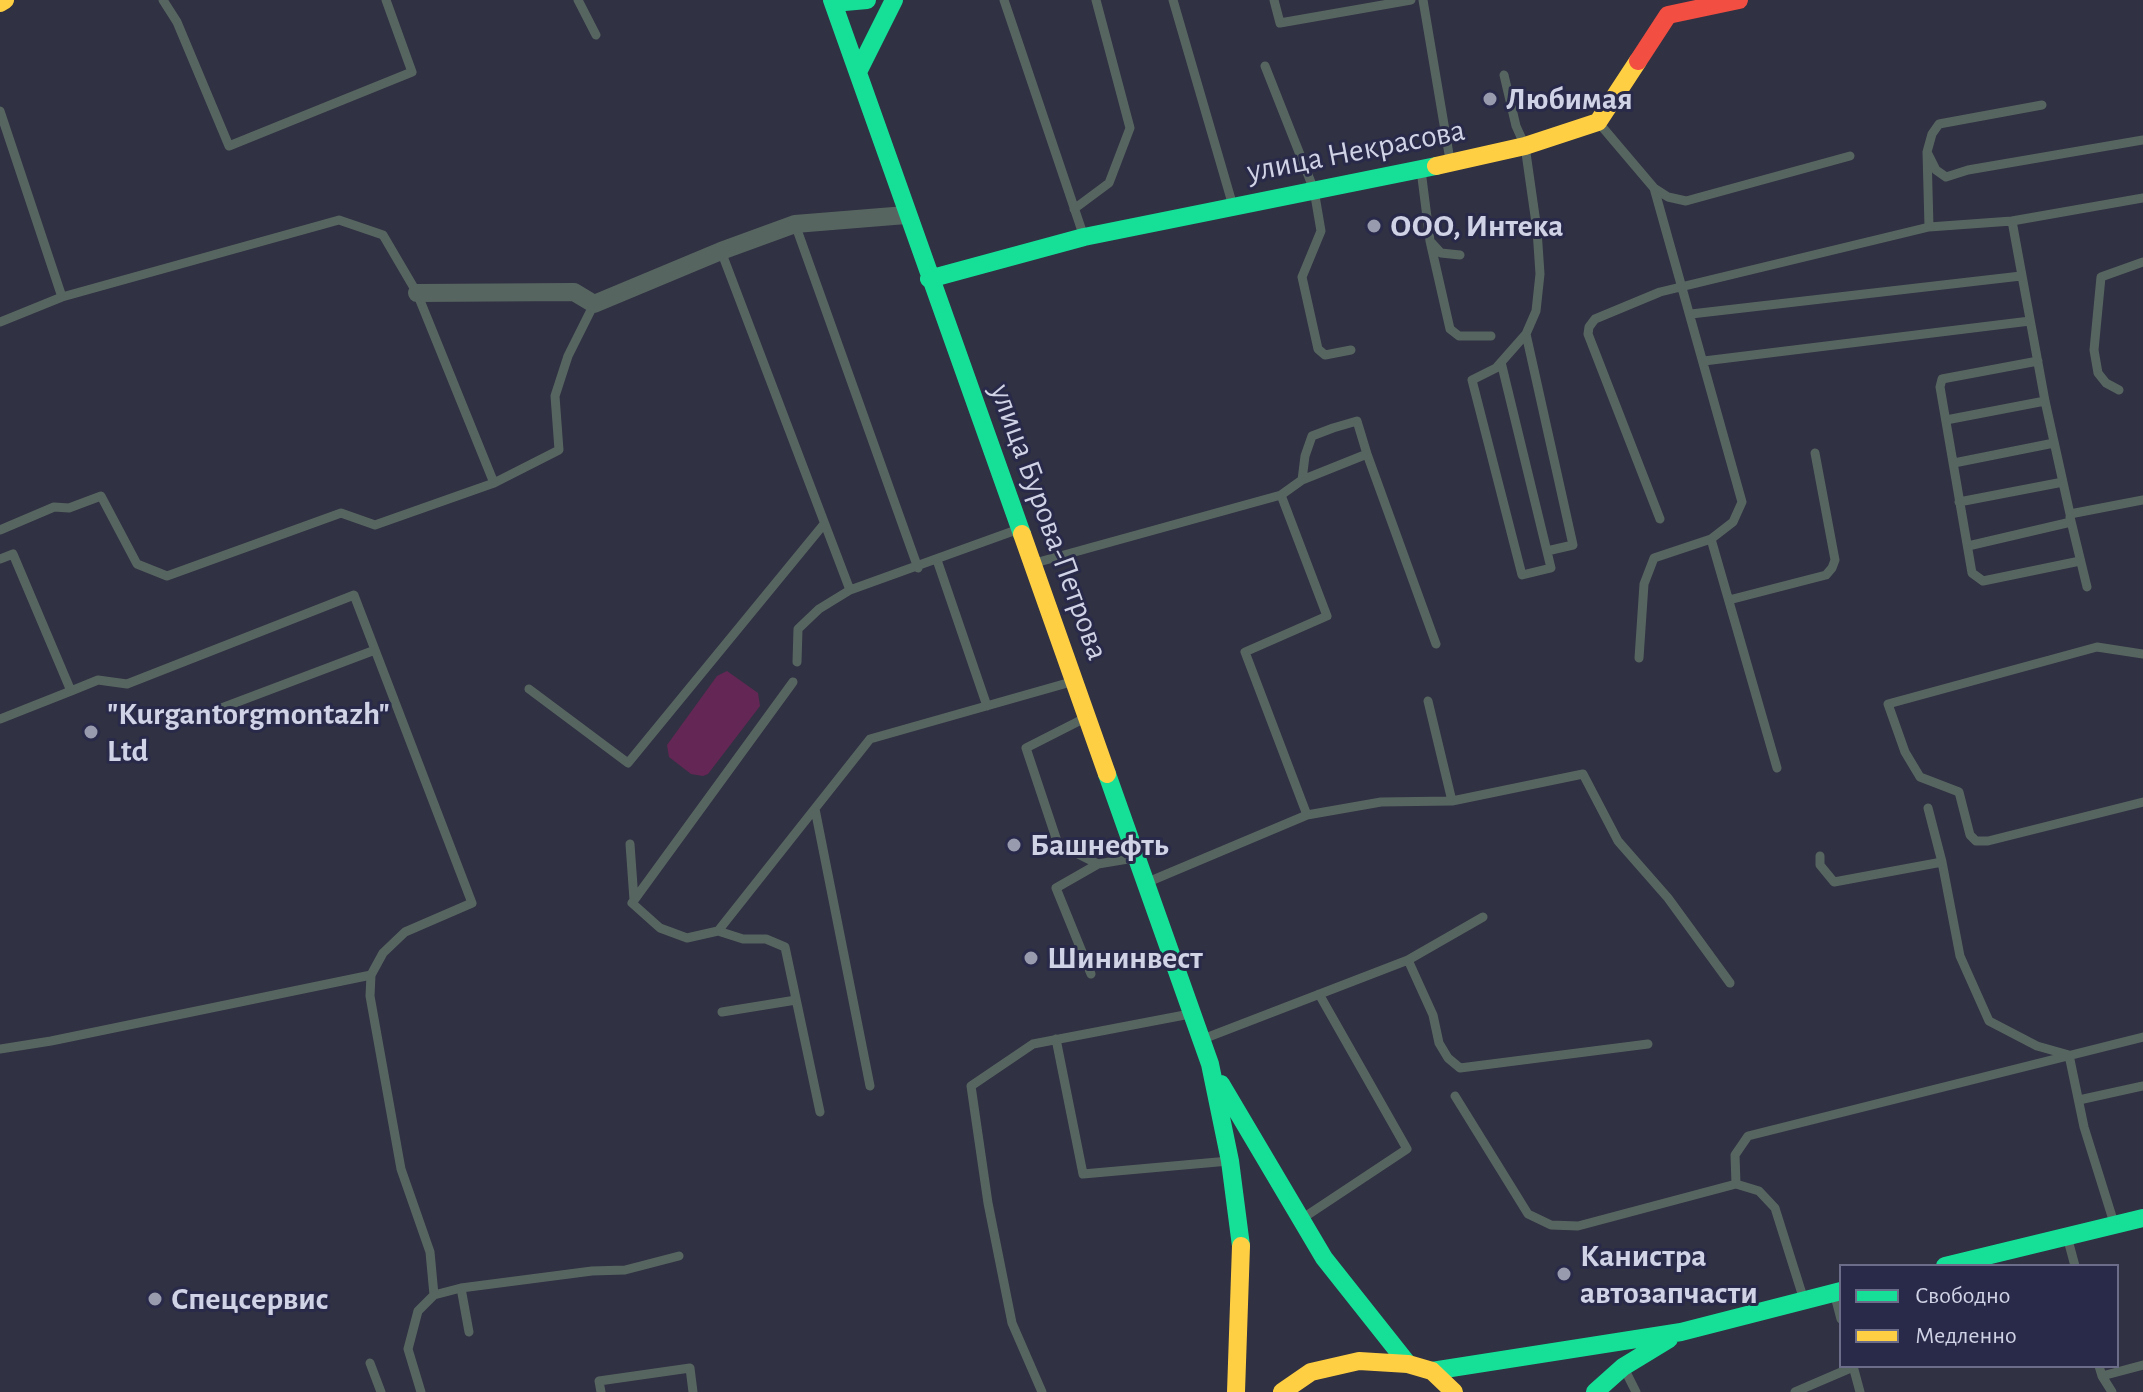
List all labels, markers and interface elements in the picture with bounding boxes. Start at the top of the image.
place label: Любимая [1506,80,1633,118]
marker: Любимая [1481,90,1499,108]
street label: улица Некрасова [1244,111,1468,191]
place label: ООО, Интека [1390,207,1563,245]
marker: ООО, Интека [1365,217,1383,235]
street label: улица Бурова-Петрова [981,379,1117,665]
place label: "Kurgantorgmontazh" Ltd [107,695,390,770]
marker: "Kurgantorgmontazh" Ltd [82,723,100,741]
place label: Башнефть [1030,826,1169,864]
marker: Башнефть [1005,836,1023,854]
place label: Шининвест [1047,939,1203,977]
marker: Шининвест [1022,949,1040,967]
place label: Канистра автозапчасти [1580,1237,1758,1312]
legend [1839,1264,2119,1368]
marker: Канистра автозапчасти [1555,1265,1573,1283]
place label: Спецсервис [171,1280,329,1318]
text: Свободно [1915,1284,2010,1308]
marker: Спецсервис [146,1290,164,1308]
text: Медленно [1915,1324,2017,1348]

